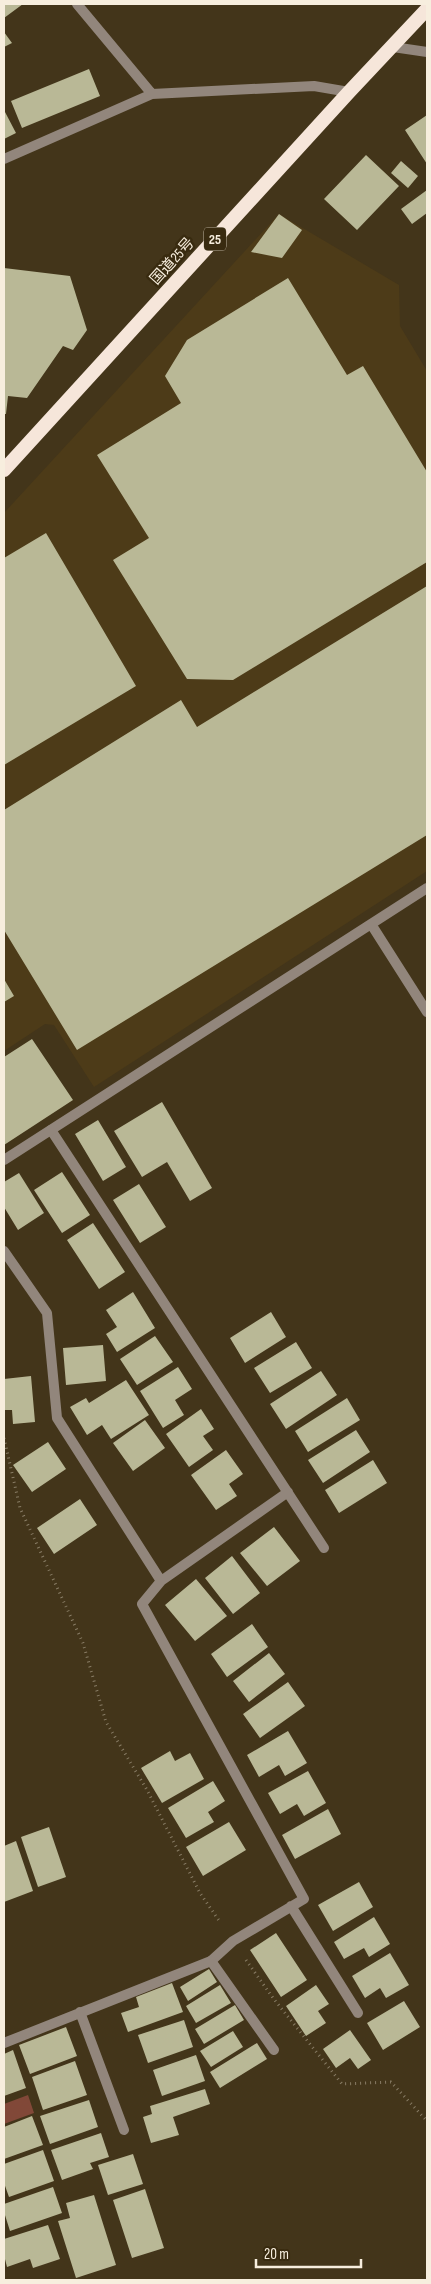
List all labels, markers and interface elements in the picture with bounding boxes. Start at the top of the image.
road number: 25 [204,228,226,250]
street label: 国道25号 [146,234,199,289]
scale bar [256,2236,361,2268]
text: 20 m [264,2245,289,2264]

